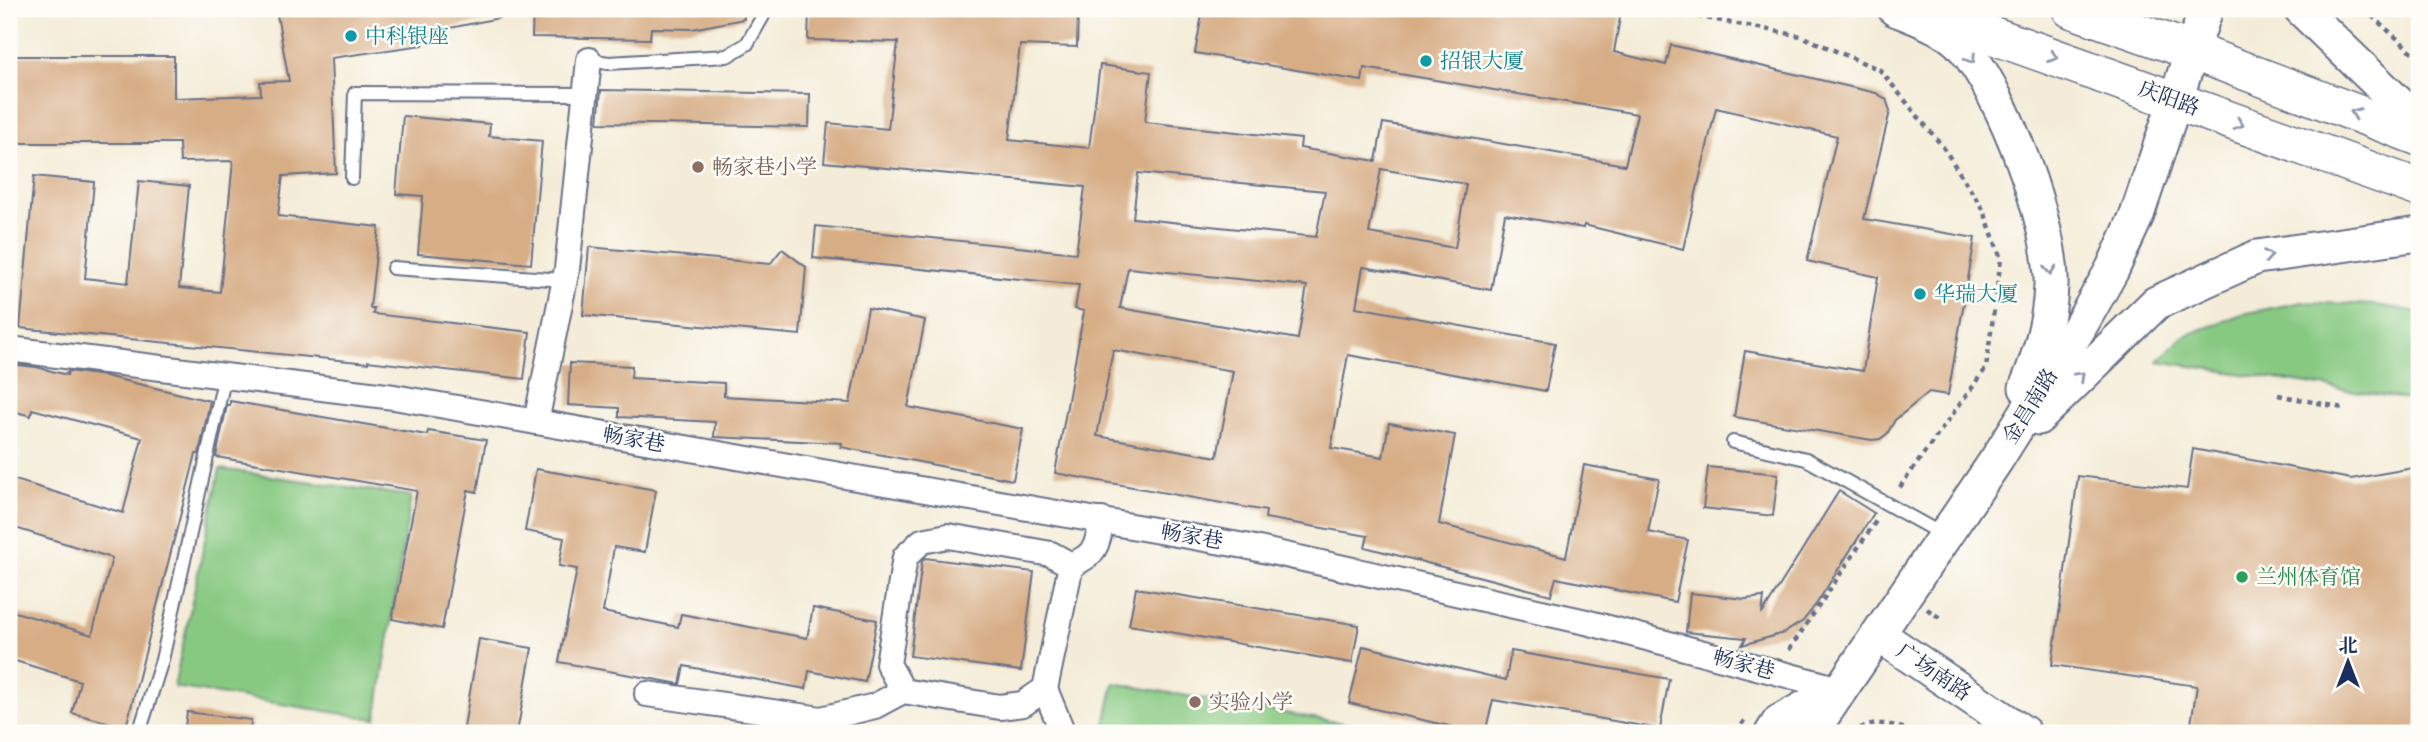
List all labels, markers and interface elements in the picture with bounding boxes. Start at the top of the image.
place label: 中科银座 [365,23,449,53]
marker: 中科银座 [343,28,359,44]
place label: 招银大厦 [1440,48,1524,78]
one-way arrow [2046,48,2058,62]
one-way arrow [1963,51,1976,64]
marker: 招银大厦 [1418,53,1434,69]
street label: 庆阳路 [2134,75,2203,125]
one-way arrow [2350,107,2362,121]
one-way arrow [2233,115,2245,129]
place label: 畅家巷小学 [712,154,817,184]
marker: 畅家巷小学 [690,159,706,175]
one-way arrow [2262,249,2274,264]
one-way arrow [2042,264,2057,275]
place label: 华瑞大厦 [1934,281,2018,311]
marker: 华瑞大厦 [1912,286,1928,302]
street label: 金昌南路 [1997,363,2067,451]
one-way arrow [2072,372,2085,385]
street label: 畅家巷 [600,421,667,461]
street label: 畅家巷 [1158,518,1225,558]
place label: 兰州体育馆 [2256,564,2361,594]
marker: 兰州体育馆 [2234,569,2250,585]
north arrow [2312,626,2382,696]
text: 北 [2338,634,2358,661]
street label: 广场南路 [1890,638,1976,710]
street label: 畅家巷 [1709,643,1778,689]
place label: 实验小学 [1209,689,1293,719]
marker: 实验小学 [1187,694,1203,710]

